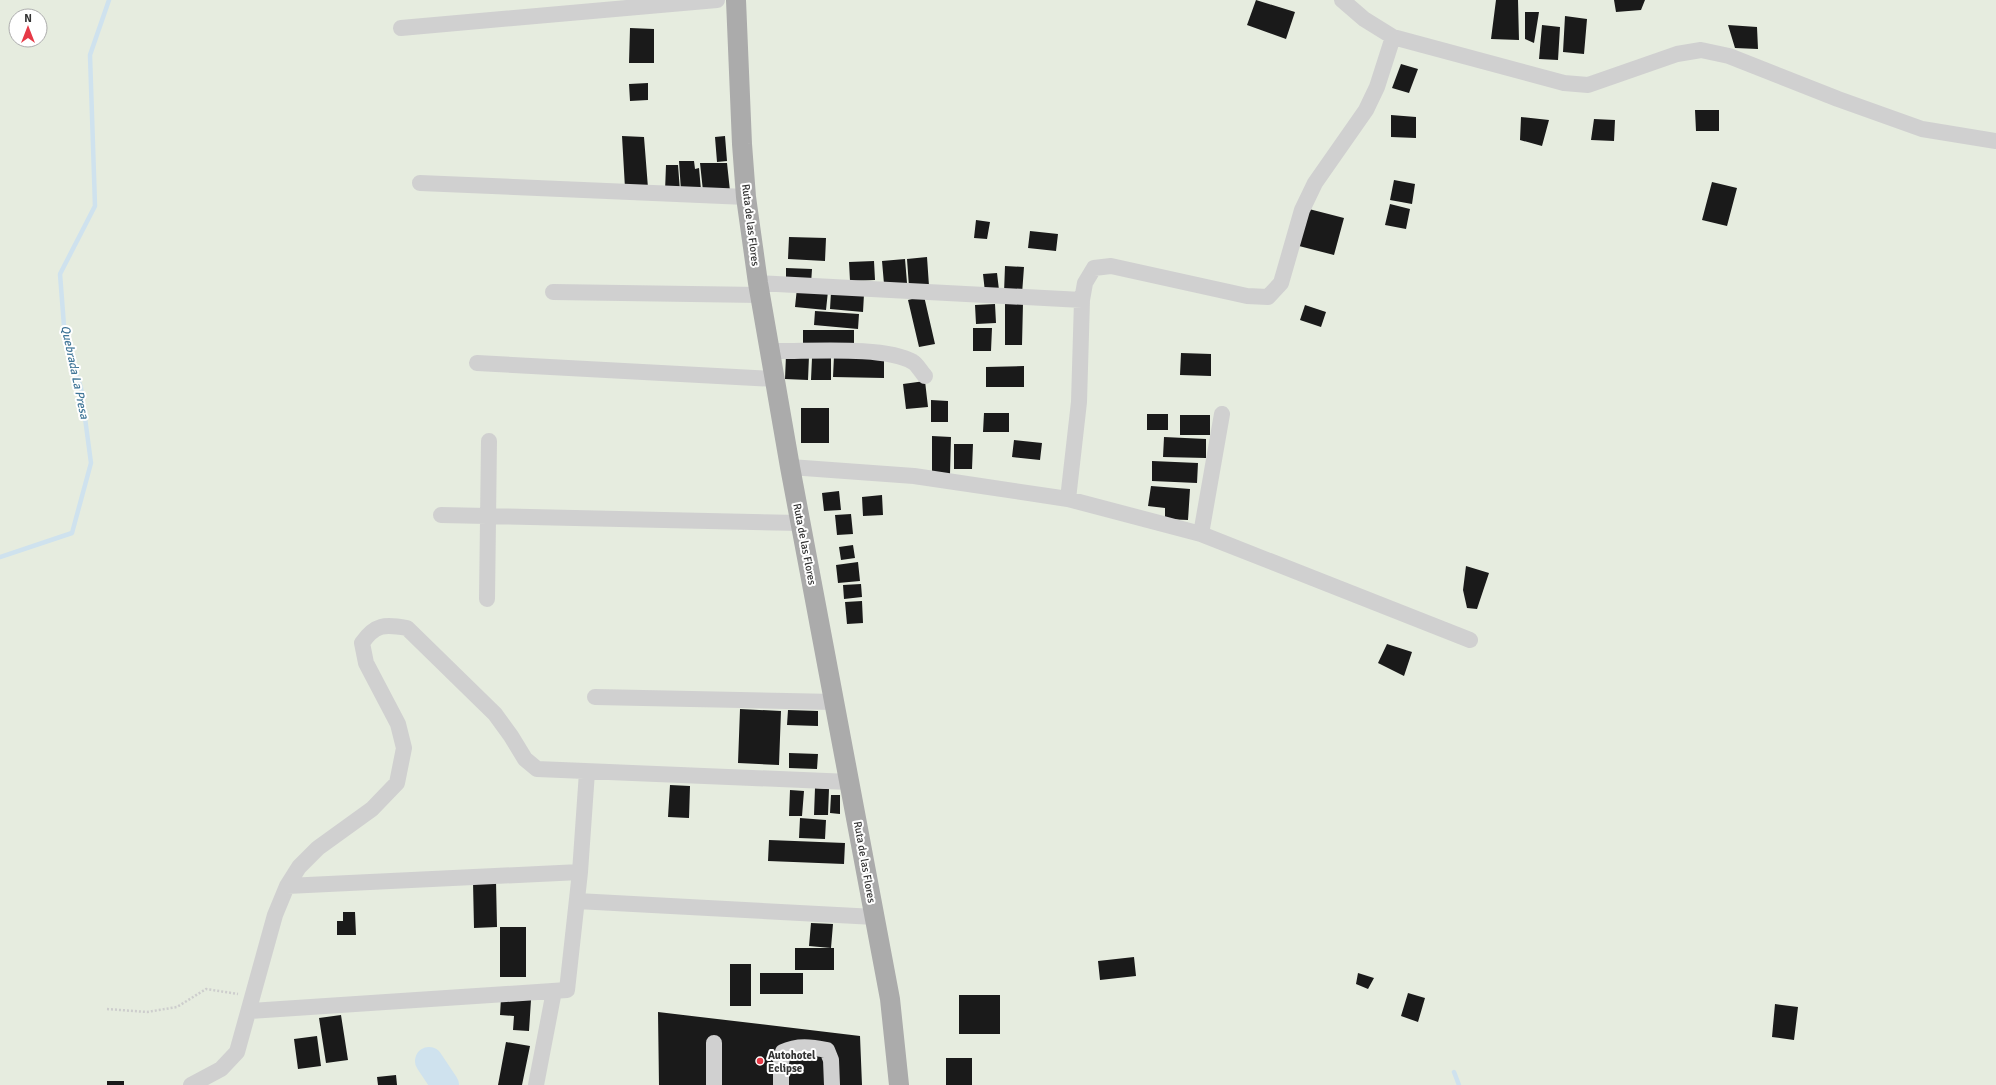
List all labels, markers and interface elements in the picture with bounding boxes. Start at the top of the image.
north arrow [8,8,48,48]
text: N [24,12,32,25]
street label: Ruta de las Flores [739,183,762,267]
water label: Quebrada La Presa [57,324,92,421]
street label: Ruta de las Flores [790,502,819,586]
street label: Ruta de las Flores [851,820,878,904]
place label: Autohotel Eclipse [768,1049,816,1075]
marker: Autohotel Eclipse [755,1056,765,1066]

